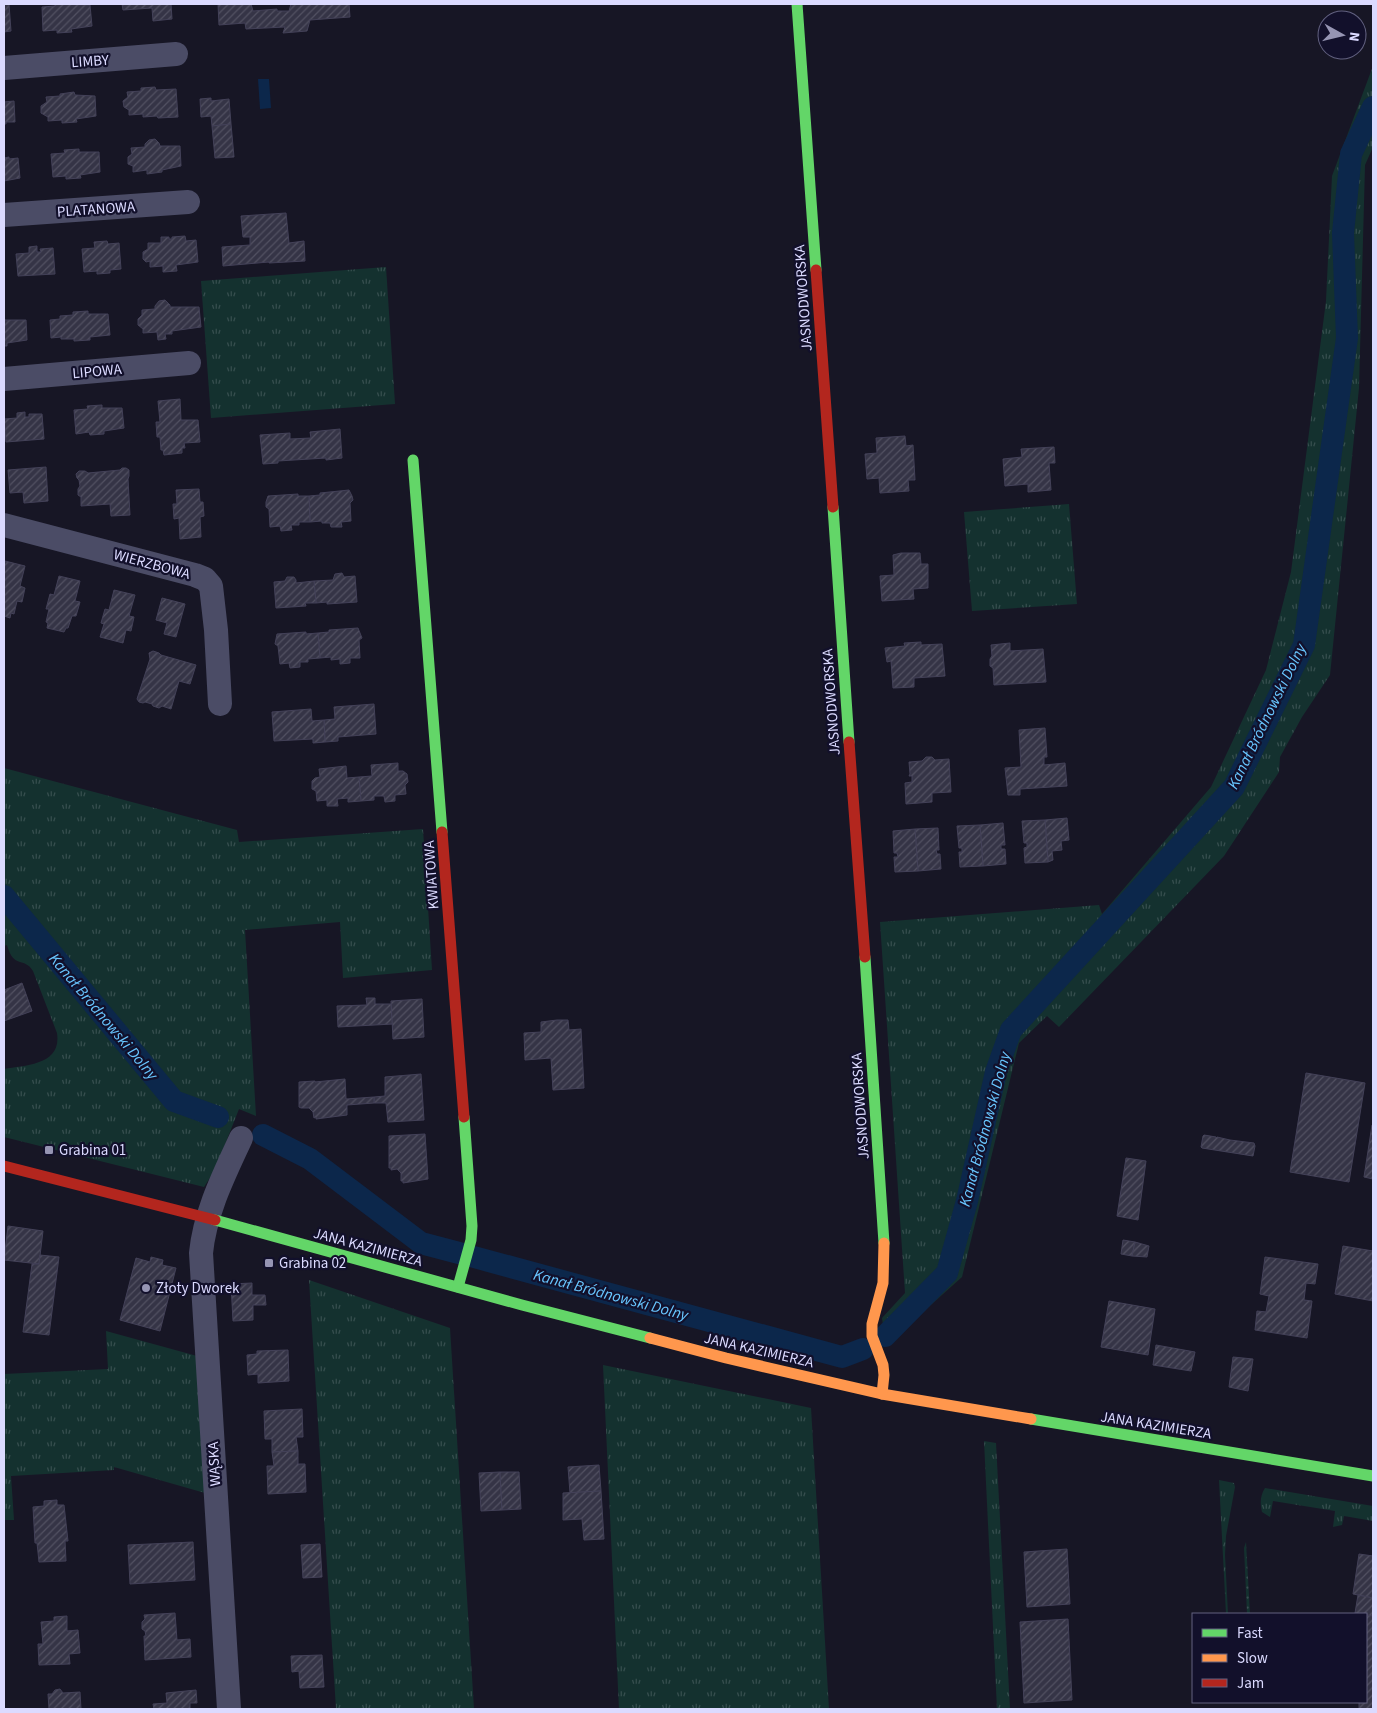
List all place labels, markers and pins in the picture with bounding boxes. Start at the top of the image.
place label: Grabina 01 [59,1140,126,1161]
marker: Grabina 01 [43,1144,55,1156]
place label: Grabina 02 [279,1253,346,1274]
marker: Grabina 02 [263,1257,275,1269]
place label: Złoty Dworek [156,1278,240,1299]
marker: Złoty Dworek [140,1282,152,1294]

